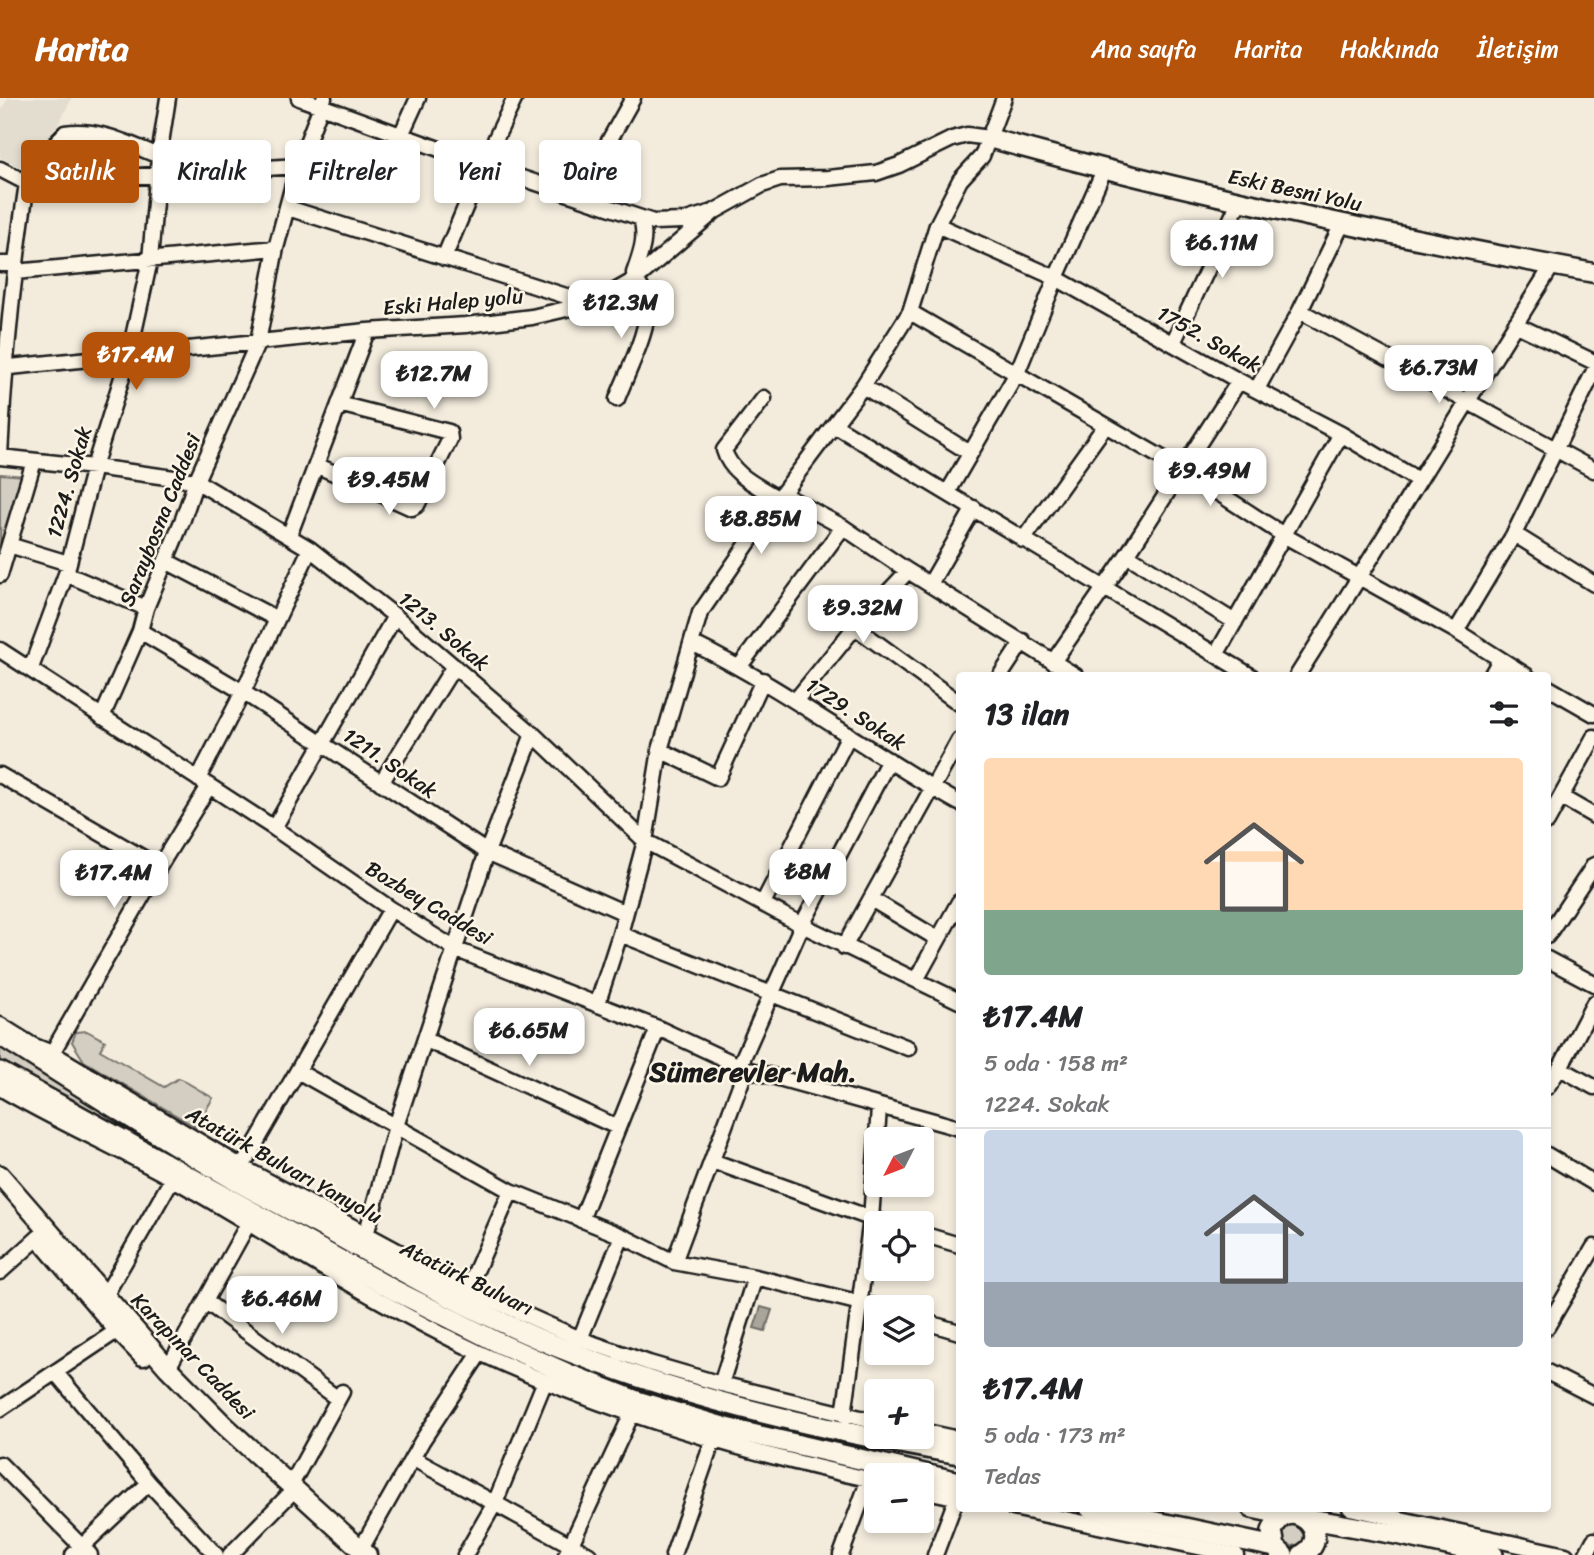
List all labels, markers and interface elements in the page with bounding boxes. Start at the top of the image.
text: Harita [35,20,129,78]
text: Ana sayfa [1091,28,1196,70]
text: Harita [1234,28,1302,70]
text: Hakkında [1340,28,1439,70]
text: İletişim [1477,28,1559,70]
chip: Satılık [21,140,139,203]
chip: Kiralık [153,140,271,203]
chip: Filtreler [285,140,420,203]
chip: Yeni [434,140,525,203]
chip: Daire [539,140,641,203]
street label: Eski Besni Yolu [1224,157,1366,223]
pin: ₺6.11M [1165,220,1279,280]
text: ₺6.11M [1186,222,1258,263]
street label: Eski Halep yolu [381,277,525,327]
pin: ₺12.3M [564,280,678,340]
text: ₺12.3M [584,282,658,323]
street label: 1752. Sokak [1150,295,1268,383]
pin: ₺17.4M [79,332,193,392]
text: ₺17.4M [98,334,174,375]
pin: ₺6.73M [1382,345,1496,405]
text: ₺6.73M [1400,347,1478,388]
pin: ₺12.7M [377,352,491,411]
text: ₺12.7M [397,353,471,394]
street label: 1224. Sokak [35,422,103,542]
street label: Saraybosna Caddesi [108,427,212,612]
pin: ₺9.49M [1153,448,1267,508]
text: ₺9.49M [1169,450,1251,491]
pin: ₺9.45M [332,458,446,517]
text: ₺9.45M [349,459,429,500]
pin: ₺8.85M [704,496,818,556]
text: ₺8.85M [721,498,801,539]
street label: 1213. Sokak [390,581,498,681]
pin: ₺9.32M [806,586,920,645]
text: ₺9.32M [824,587,902,628]
street label: 1729. Sokak [798,667,914,761]
text: 13 ilan [984,687,1069,741]
icon: filters [1485,695,1523,733]
street label: 1211. Sokak [335,717,445,809]
icon: home [1191,804,1317,930]
pin: ₺17.4M [57,850,171,910]
street label: Bozbey Caddesi [358,850,501,957]
pin: ₺8M [774,850,842,909]
text: ₺8M [785,851,831,892]
text: ₺17.4M [76,852,152,893]
text: ₺17.4M [984,989,1083,1043]
pin: ₺6.65M [472,1009,586,1068]
text: ₺6.65M [490,1010,568,1051]
text: 5 oda · 158 m² [984,1043,1128,1084]
district label: Sümerevler Mah. [648,1047,857,1096]
text: 1224. Sokak [984,1084,1110,1125]
street label: Atatürk Bulvarı Yanyolu [178,1095,389,1235]
north arrow [864,1127,934,1197]
map controls [864,1127,934,1533]
icon: home [1191,1176,1317,1302]
button: locate [864,1211,934,1281]
street label: Atatürk Bulvarı [393,1229,540,1327]
pin: ₺6.46M [225,1276,339,1336]
text: ₺6.46M [243,1278,321,1319]
street label: Karapınar Caddesi [121,1283,265,1430]
button: layers [864,1295,934,1365]
text: ₺17.4M [984,1361,1083,1415]
button: + [864,1379,934,1449]
text: 5 oda · 173 m² [984,1415,1126,1456]
text: Tedas [984,1456,1041,1497]
button: − [864,1463,934,1533]

